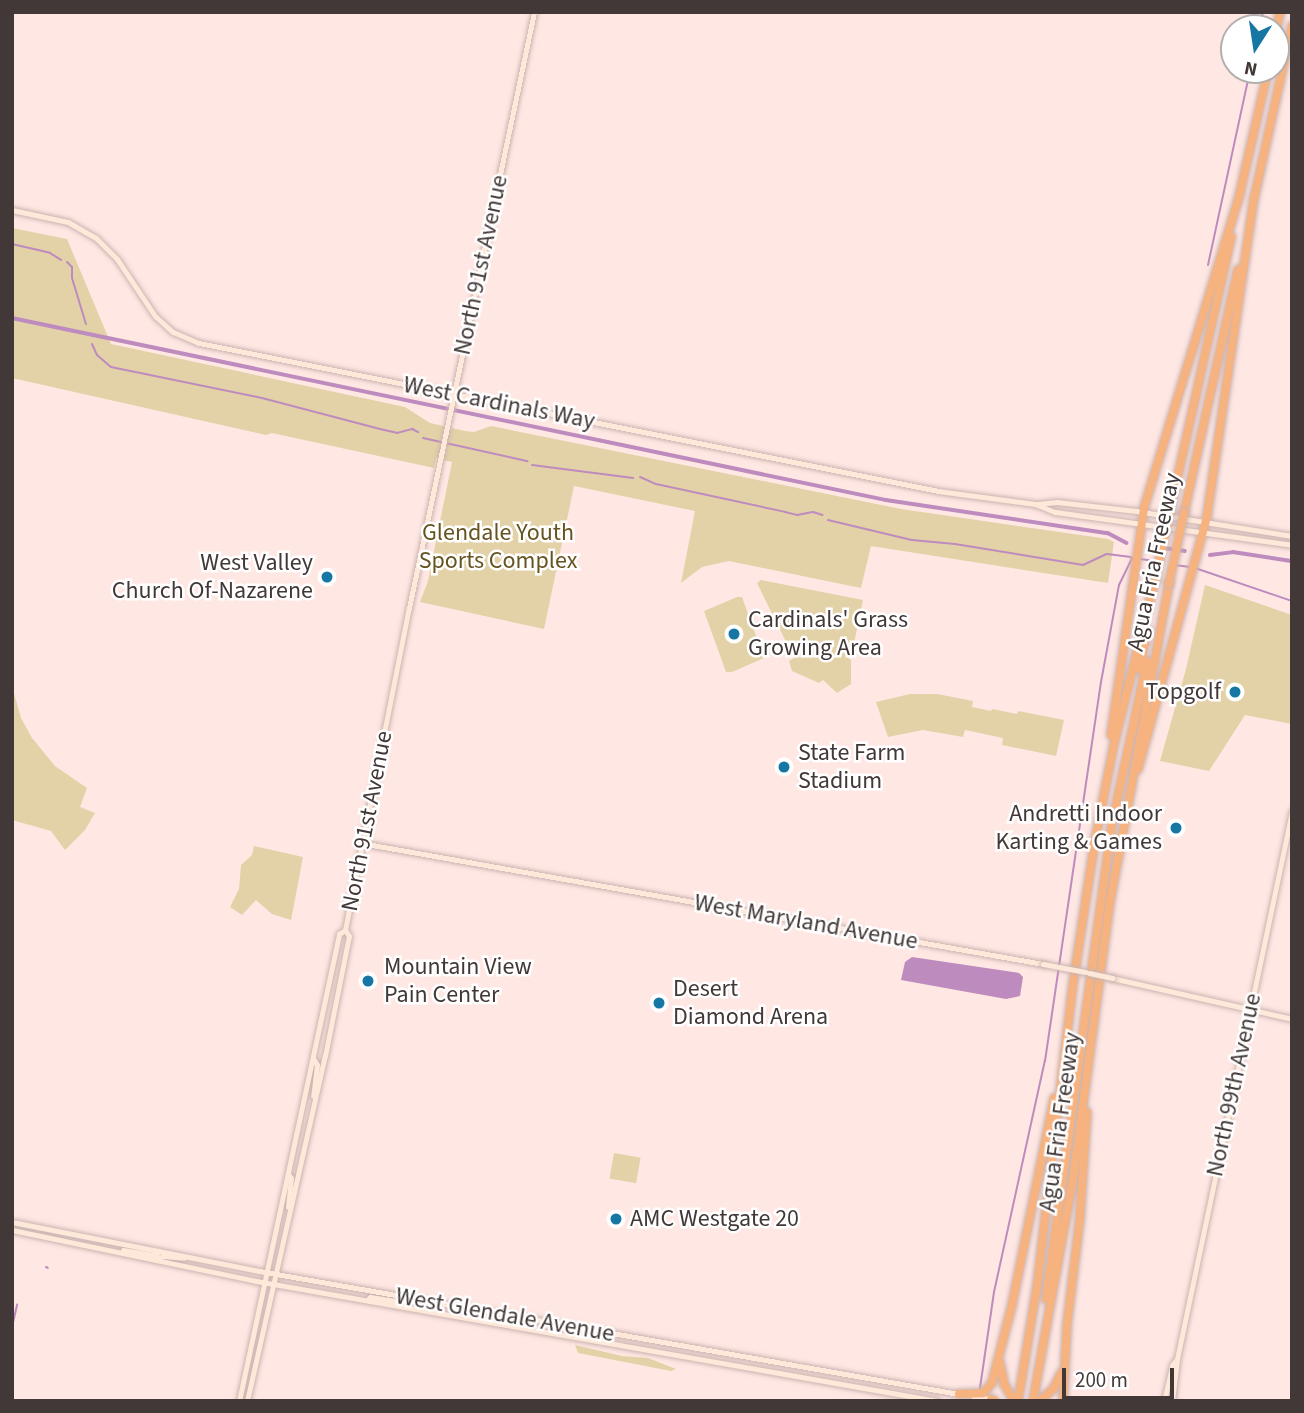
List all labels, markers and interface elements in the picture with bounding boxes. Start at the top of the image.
north arrow [1220,14,1290,84]
text: N [1242,54,1260,83]
street label: North 91st Avenue [448,172,514,358]
street label: West Cardinals Way [401,370,597,436]
street label: Agua Fria Freeway [1121,470,1187,654]
park label: Glendale Youth Sports Complex [419,519,577,575]
place label: West Valley Church Of-Nazarene [112,549,313,605]
marker: West Valley Church Of-Nazarene [319,569,335,585]
place label: Cardinals' Grass Growing Area [748,606,908,662]
marker: Cardinals' Grass Growing Area [726,626,742,642]
place label: Topgolf [1145,678,1221,706]
marker: Topgolf [1227,684,1243,700]
street label: North 91st Avenue [335,728,399,914]
place label: State Farm Stadium [798,739,905,795]
marker: State Farm Stadium [776,759,792,775]
place label: Andretti Indoor Karting & Games [995,800,1162,856]
marker: Andretti Indoor Karting & Games [1168,820,1184,836]
street label: West Maryland Avenue [692,888,920,956]
place label: Mountain View Pain Center [384,953,532,1009]
marker: Mountain View Pain Center [358,971,378,991]
place label: Desert Diamond Arena [673,975,828,1031]
street label: North 99th Avenue [1201,991,1267,1179]
marker: Desert Diamond Arena [651,995,667,1011]
street label: Agua Fria Freeway [1033,1030,1087,1214]
place label: AMC Westgate 20 [630,1205,799,1233]
marker: AMC Westgate 20 [608,1211,624,1227]
street label: West Glendale Avenue [393,1282,617,1348]
scale bar [1066,1354,1178,1398]
text: 200 m [1075,1365,1128,1395]

